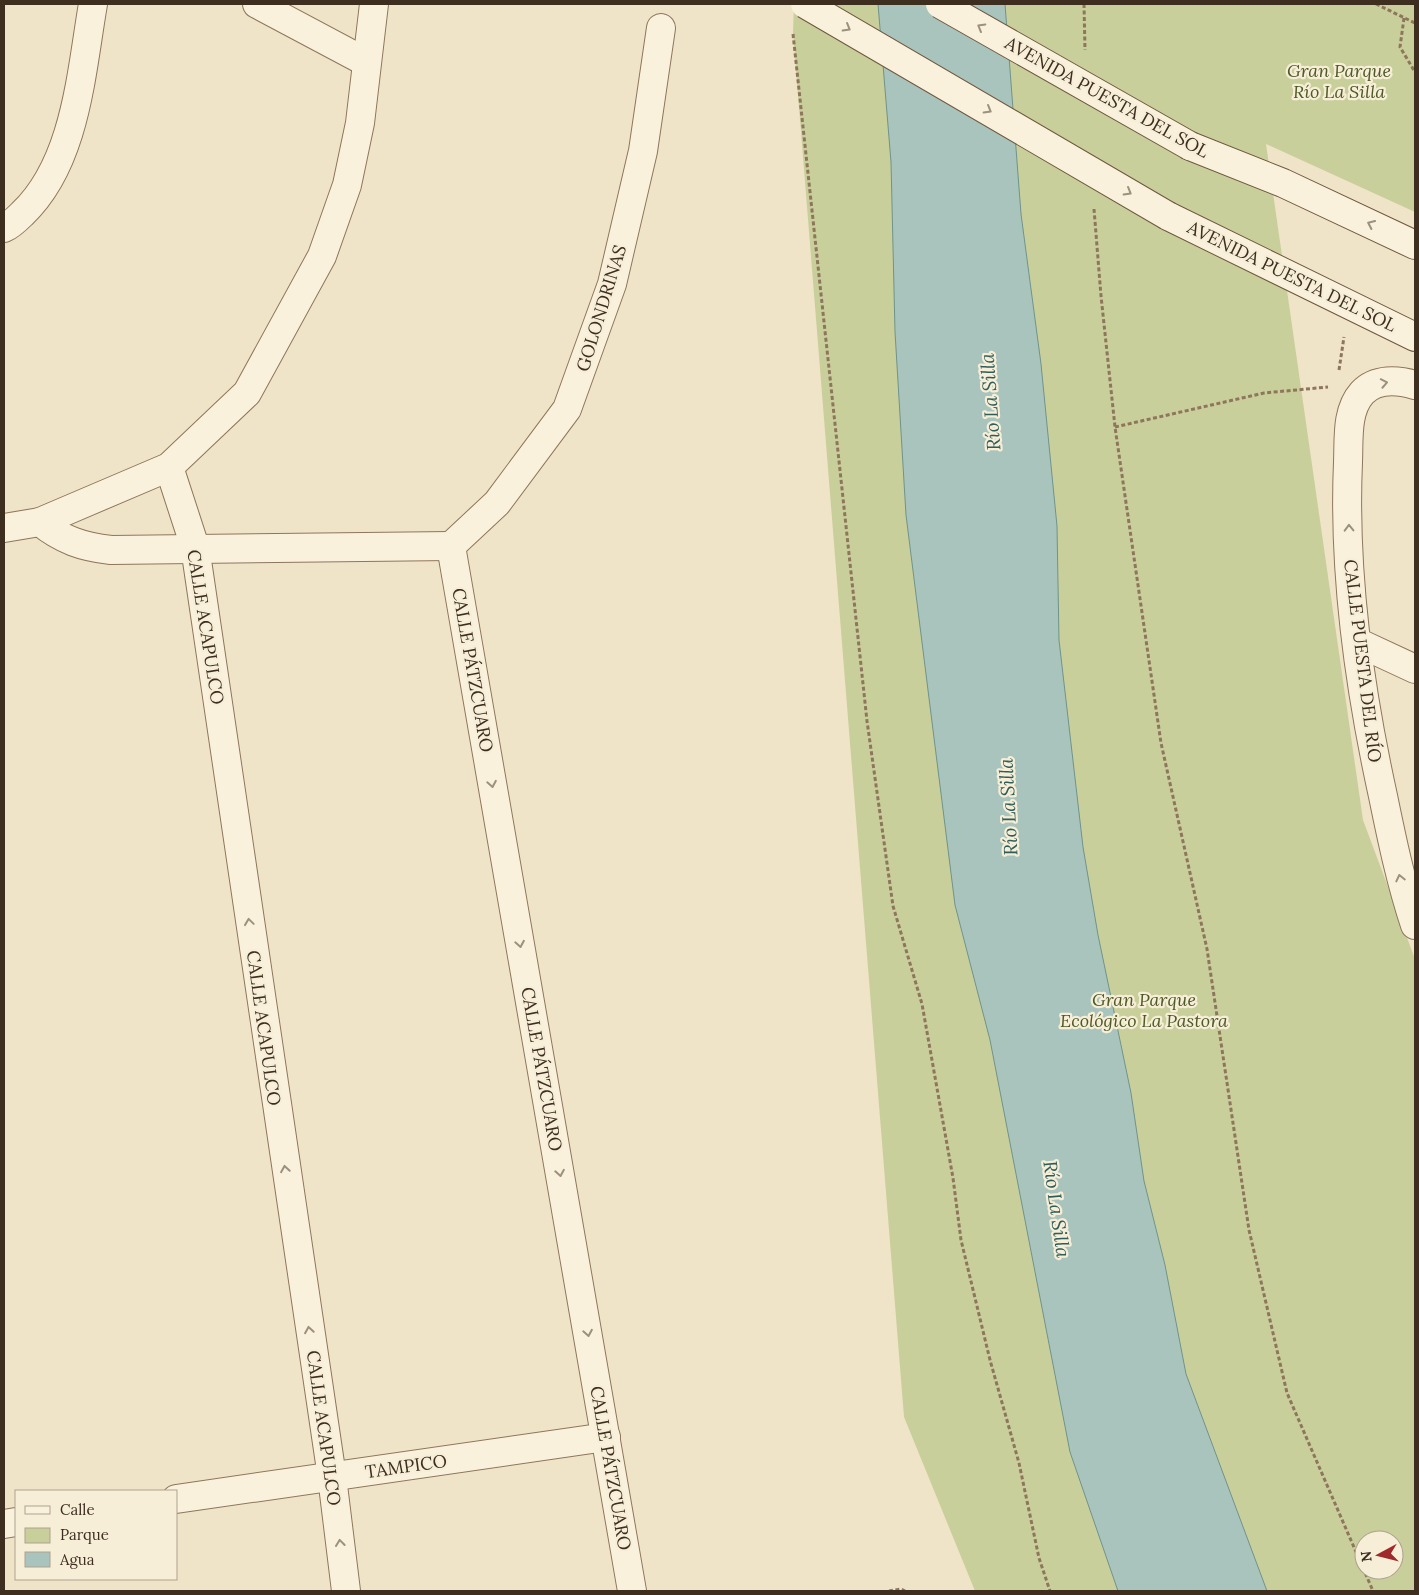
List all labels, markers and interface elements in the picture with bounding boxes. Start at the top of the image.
one-way arrow [842,22,851,32]
one-way arrow [977,23,986,33]
street label: AVENIDA PUESTA DEL SOL [1000,31,1214,163]
park label: Gran Parque Río La Silla [1287,59,1391,103]
one-way arrow [982,104,991,114]
one-way arrow [1123,186,1132,196]
street label: AVENIDA PUESTA DEL SOL [1183,215,1401,337]
one-way arrow [1367,220,1376,230]
street label: GOLONDRINAS [571,242,631,374]
water label: Río La Silla [975,352,1005,451]
one-way arrow [1379,378,1388,388]
one-way arrow [1343,524,1354,532]
street label: CALLE ACAPULCO [182,548,230,706]
street label: CALLE PUESTA DEL RÍO [1339,558,1387,764]
street label: CALLE PÁTZCUARO [447,586,499,754]
water label: Río La Silla [993,757,1023,856]
one-way arrow [487,779,497,788]
one-way arrow [1395,874,1406,883]
one-way arrow [244,918,255,926]
one-way arrow [515,939,525,948]
street label: CALLE ACAPULCO [242,949,286,1107]
street label: CALLE PÁTZCUARO [516,985,568,1153]
park label: Gran Parque Ecológico La Pastora [1060,988,1228,1032]
water label: Río La Silla [1038,1159,1076,1259]
one-way arrow [280,1165,291,1173]
one-way arrow [555,1168,565,1177]
one-way arrow [305,1326,315,1334]
one-way arrow [583,1329,593,1337]
street label: CALLE ACAPULCO [302,1349,346,1507]
street label: CALLE PÁTZCUARO [585,1384,637,1552]
street label: TAMPICO [364,1449,448,1483]
legend [15,1490,178,1580]
text: Calle [60,1500,95,1519]
text: Parque [60,1525,109,1544]
north arrow [1354,1530,1404,1580]
one-way arrow [335,1539,346,1547]
text: Agua [59,1550,95,1569]
text: N [1356,1550,1376,1563]

